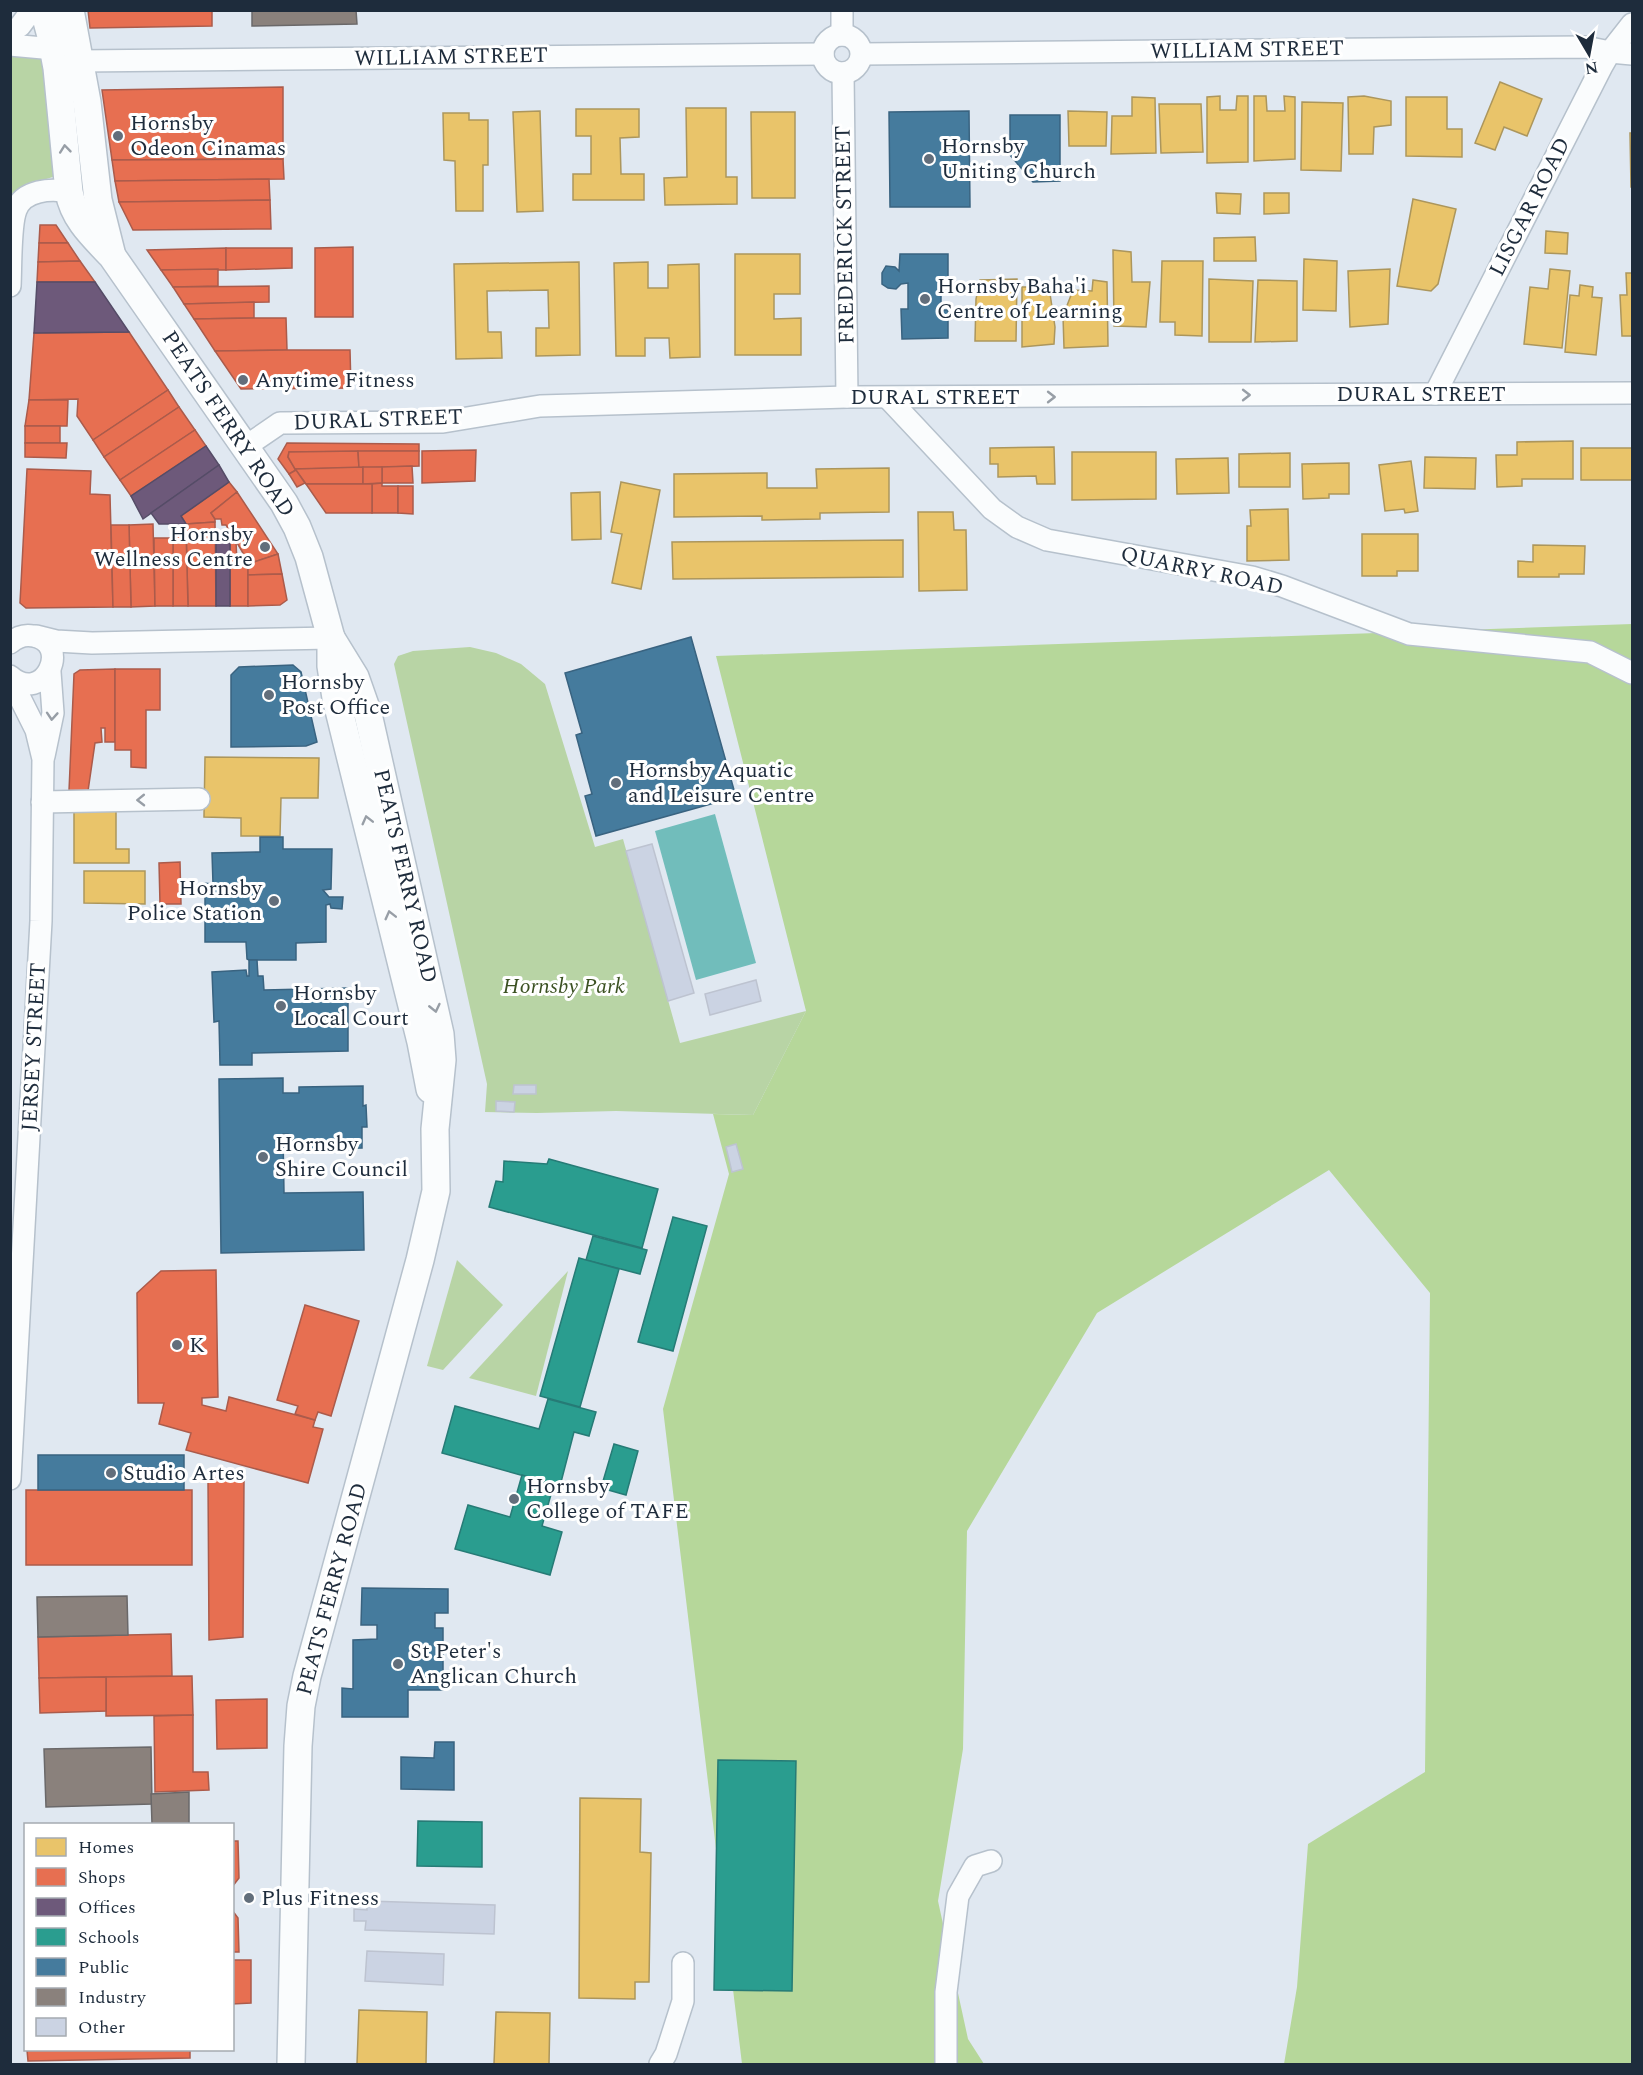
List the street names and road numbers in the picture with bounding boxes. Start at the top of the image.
street label: WILLIAM STREET [1150,32,1344,68]
street label: WILLIAM STREET [354,39,548,75]
street label: FREDERICK STREET [827,125,863,345]
street label: LISGAR ROAD [1481,132,1579,282]
street label: PEATS FERRY ROAD [153,324,303,524]
street label: DURAL STREET [1336,378,1506,411]
street label: DURAL STREET [850,381,1020,414]
street label: DURAL STREET [293,401,463,439]
street label: QUARRY ROAD [1117,538,1287,604]
street label: PEATS FERRY ROAD [364,766,446,986]
street label: JERSEY STREET [13,962,55,1132]
street label: PEATS FERRY ROAD [288,1479,376,1699]

